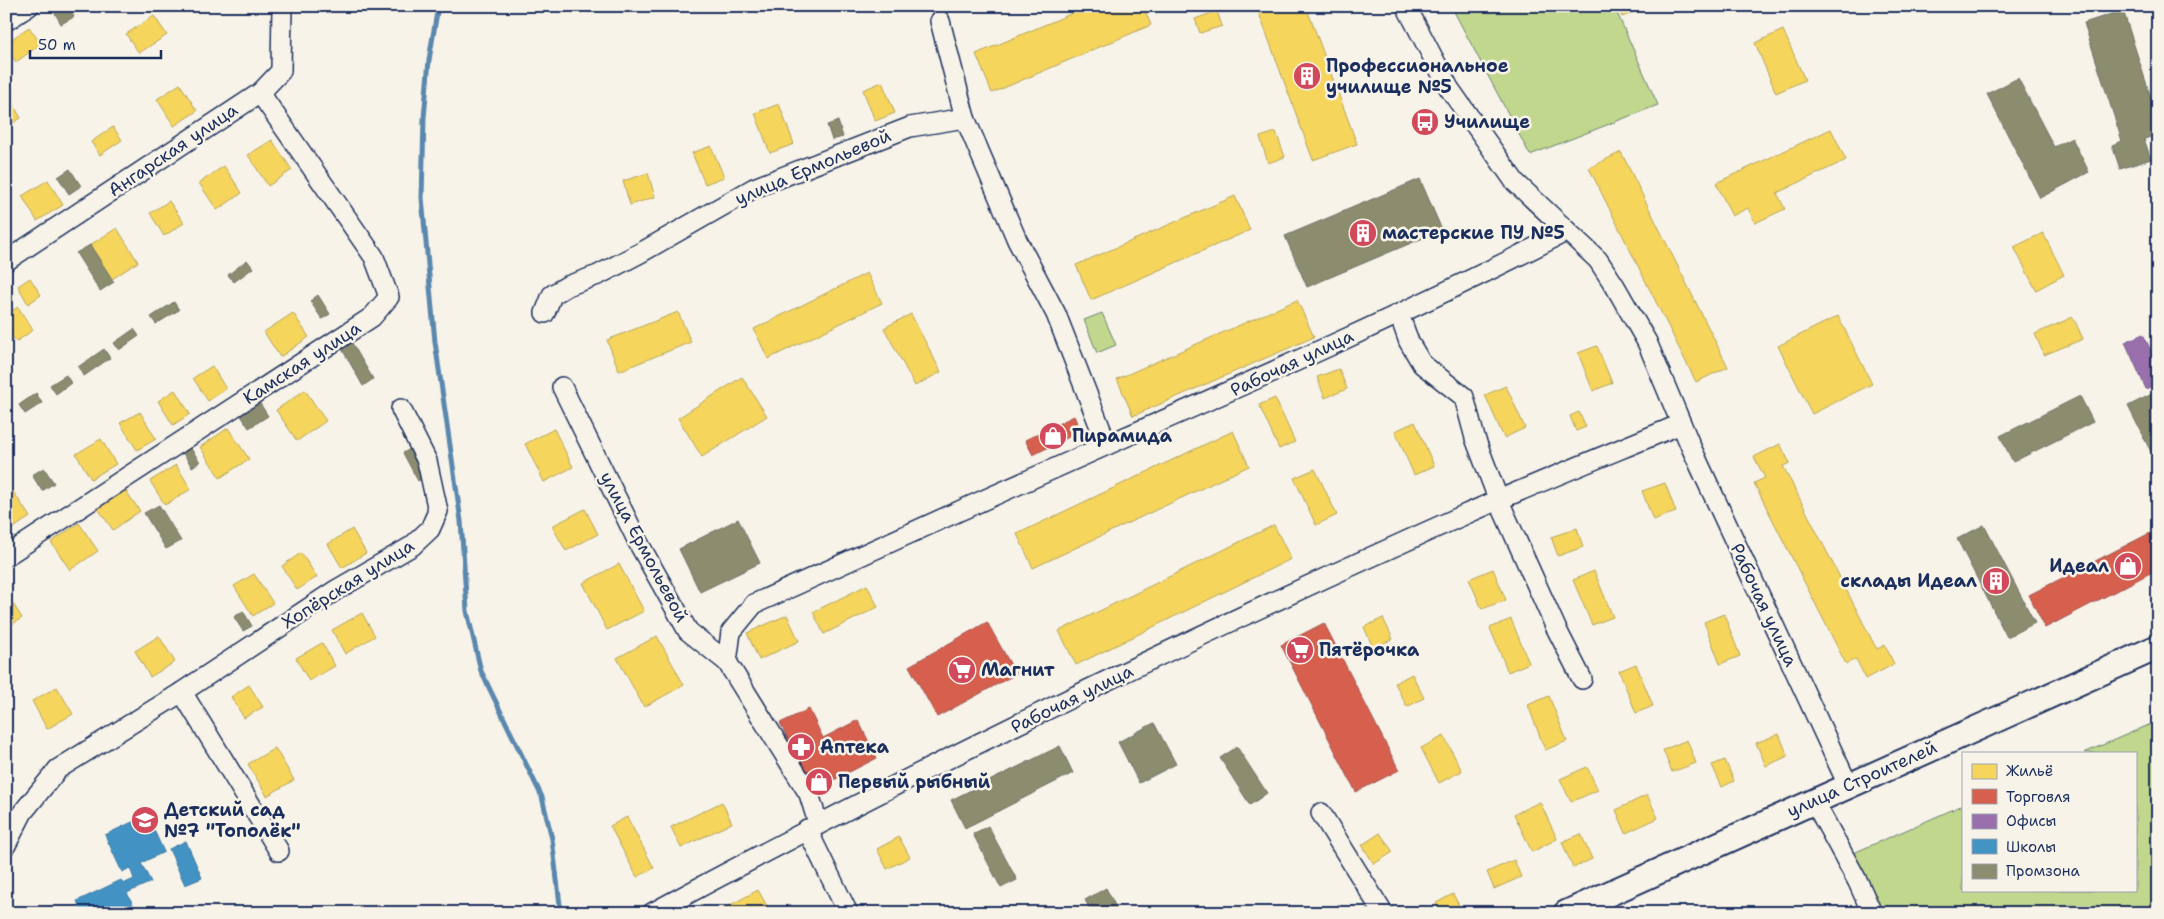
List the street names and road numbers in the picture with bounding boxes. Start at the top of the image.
street label: Ангарская улица [104,98,242,202]
street label: улица Ермольевой [731,123,895,211]
street label: Камская улица [238,316,366,410]
street label: Рабочая улица [1226,324,1358,402]
street label: улица Ермольевой [594,468,694,627]
street label: Хопёрская улица [277,534,419,634]
street label: Рабочая улица [1725,539,1803,671]
street label: Рабочая улица [1007,659,1137,739]
street label: улица Строителей [1783,735,1941,823]

